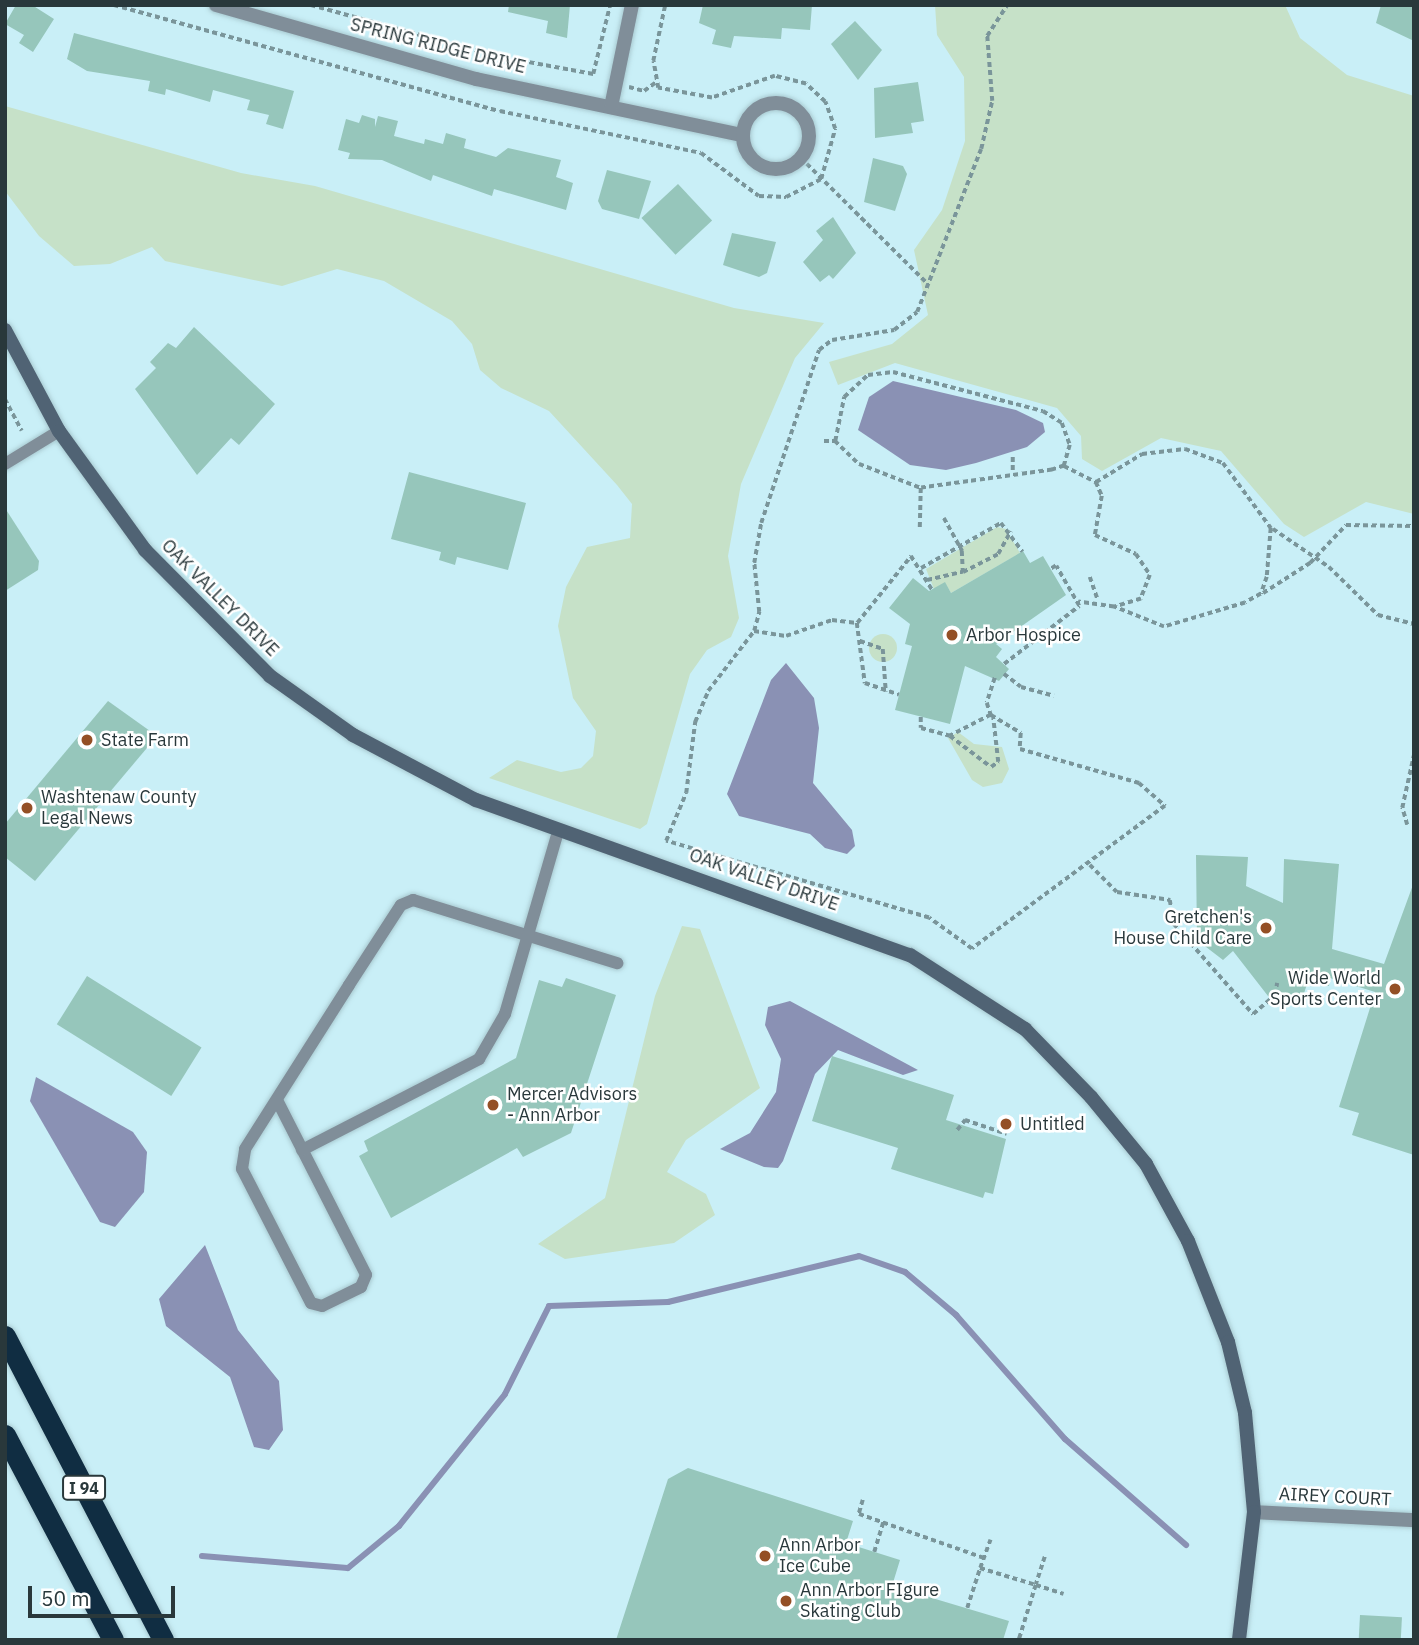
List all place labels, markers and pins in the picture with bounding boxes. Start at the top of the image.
place label: Arbor Hospice [966,624,1081,646]
marker: Arbor Hospice [944,627,960,643]
place label: State Farm [101,729,189,751]
marker: State Farm [79,732,95,748]
place label: Washtenaw County Legal News [41,787,196,830]
marker: Washtenaw County Legal News [19,800,35,816]
place label: Gretchen's House Child Care [1113,907,1252,950]
marker: Gretchen's House Child Care [1258,920,1274,936]
place label: Wide World Sports Center [1270,968,1381,1010]
marker: Wide World Sports Center [1387,981,1403,997]
place label: Mercer Advisors - Ann Arbor [507,1084,637,1126]
marker: Mercer Advisors - Ann Arbor [485,1097,501,1113]
place label: Untitled [1020,1113,1085,1135]
marker: Untitled [998,1116,1014,1132]
place label: Ann Arbor Ice Cube [779,1535,861,1578]
marker: Ann Arbor Ice Cube [757,1548,773,1564]
place label: Ann Arbor FIgure Skating Club [800,1580,939,1622]
marker: Ann Arbor FIgure Skating Club [778,1593,794,1609]

